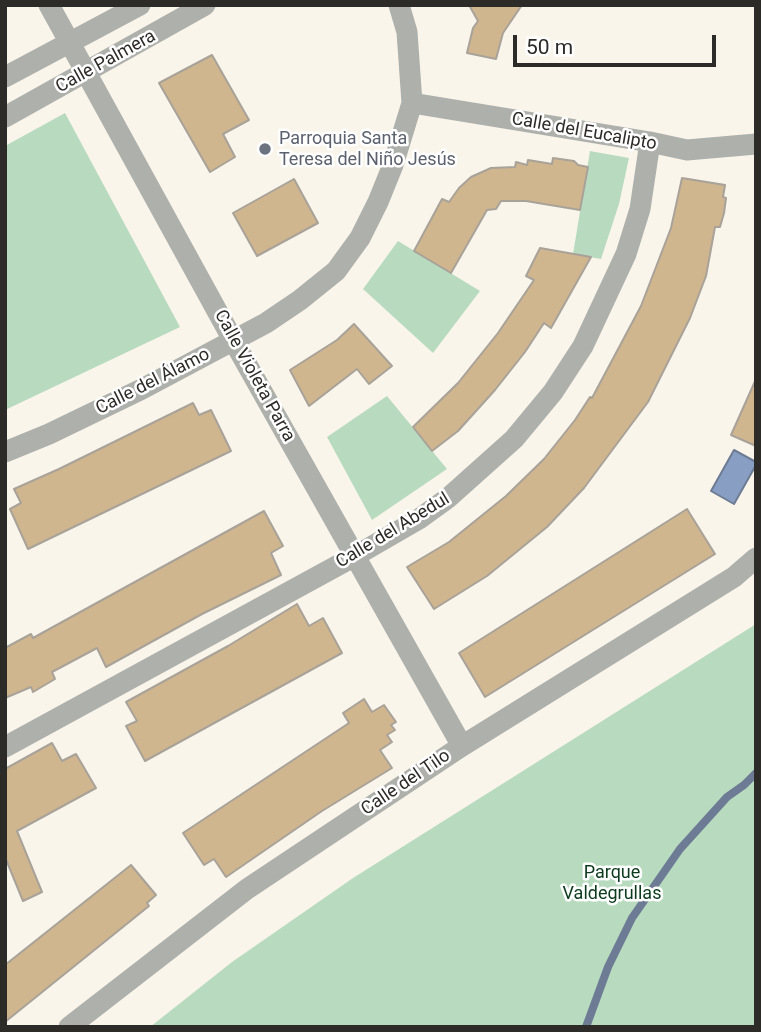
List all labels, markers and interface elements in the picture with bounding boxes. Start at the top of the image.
scale bar [516,21,719,65]
street label: Calle Palmera [52,26,160,98]
text: 50 m [526,35,573,59]
street label: Calle del Eucalipto [510,109,658,155]
place label: Parroquia Santa Teresa del Niño Jesús [279,128,456,170]
marker: Parroquia Santa Teresa del Niño Jesús [257,141,273,157]
street label: Calle Violeta Parra [209,306,299,446]
street label: Calle del Álamo [93,344,213,420]
street label: Calle del Abedul [332,489,454,573]
street label: Calle del Tilo [357,745,455,821]
park label: Parque Valdegrullas [563,862,661,904]

